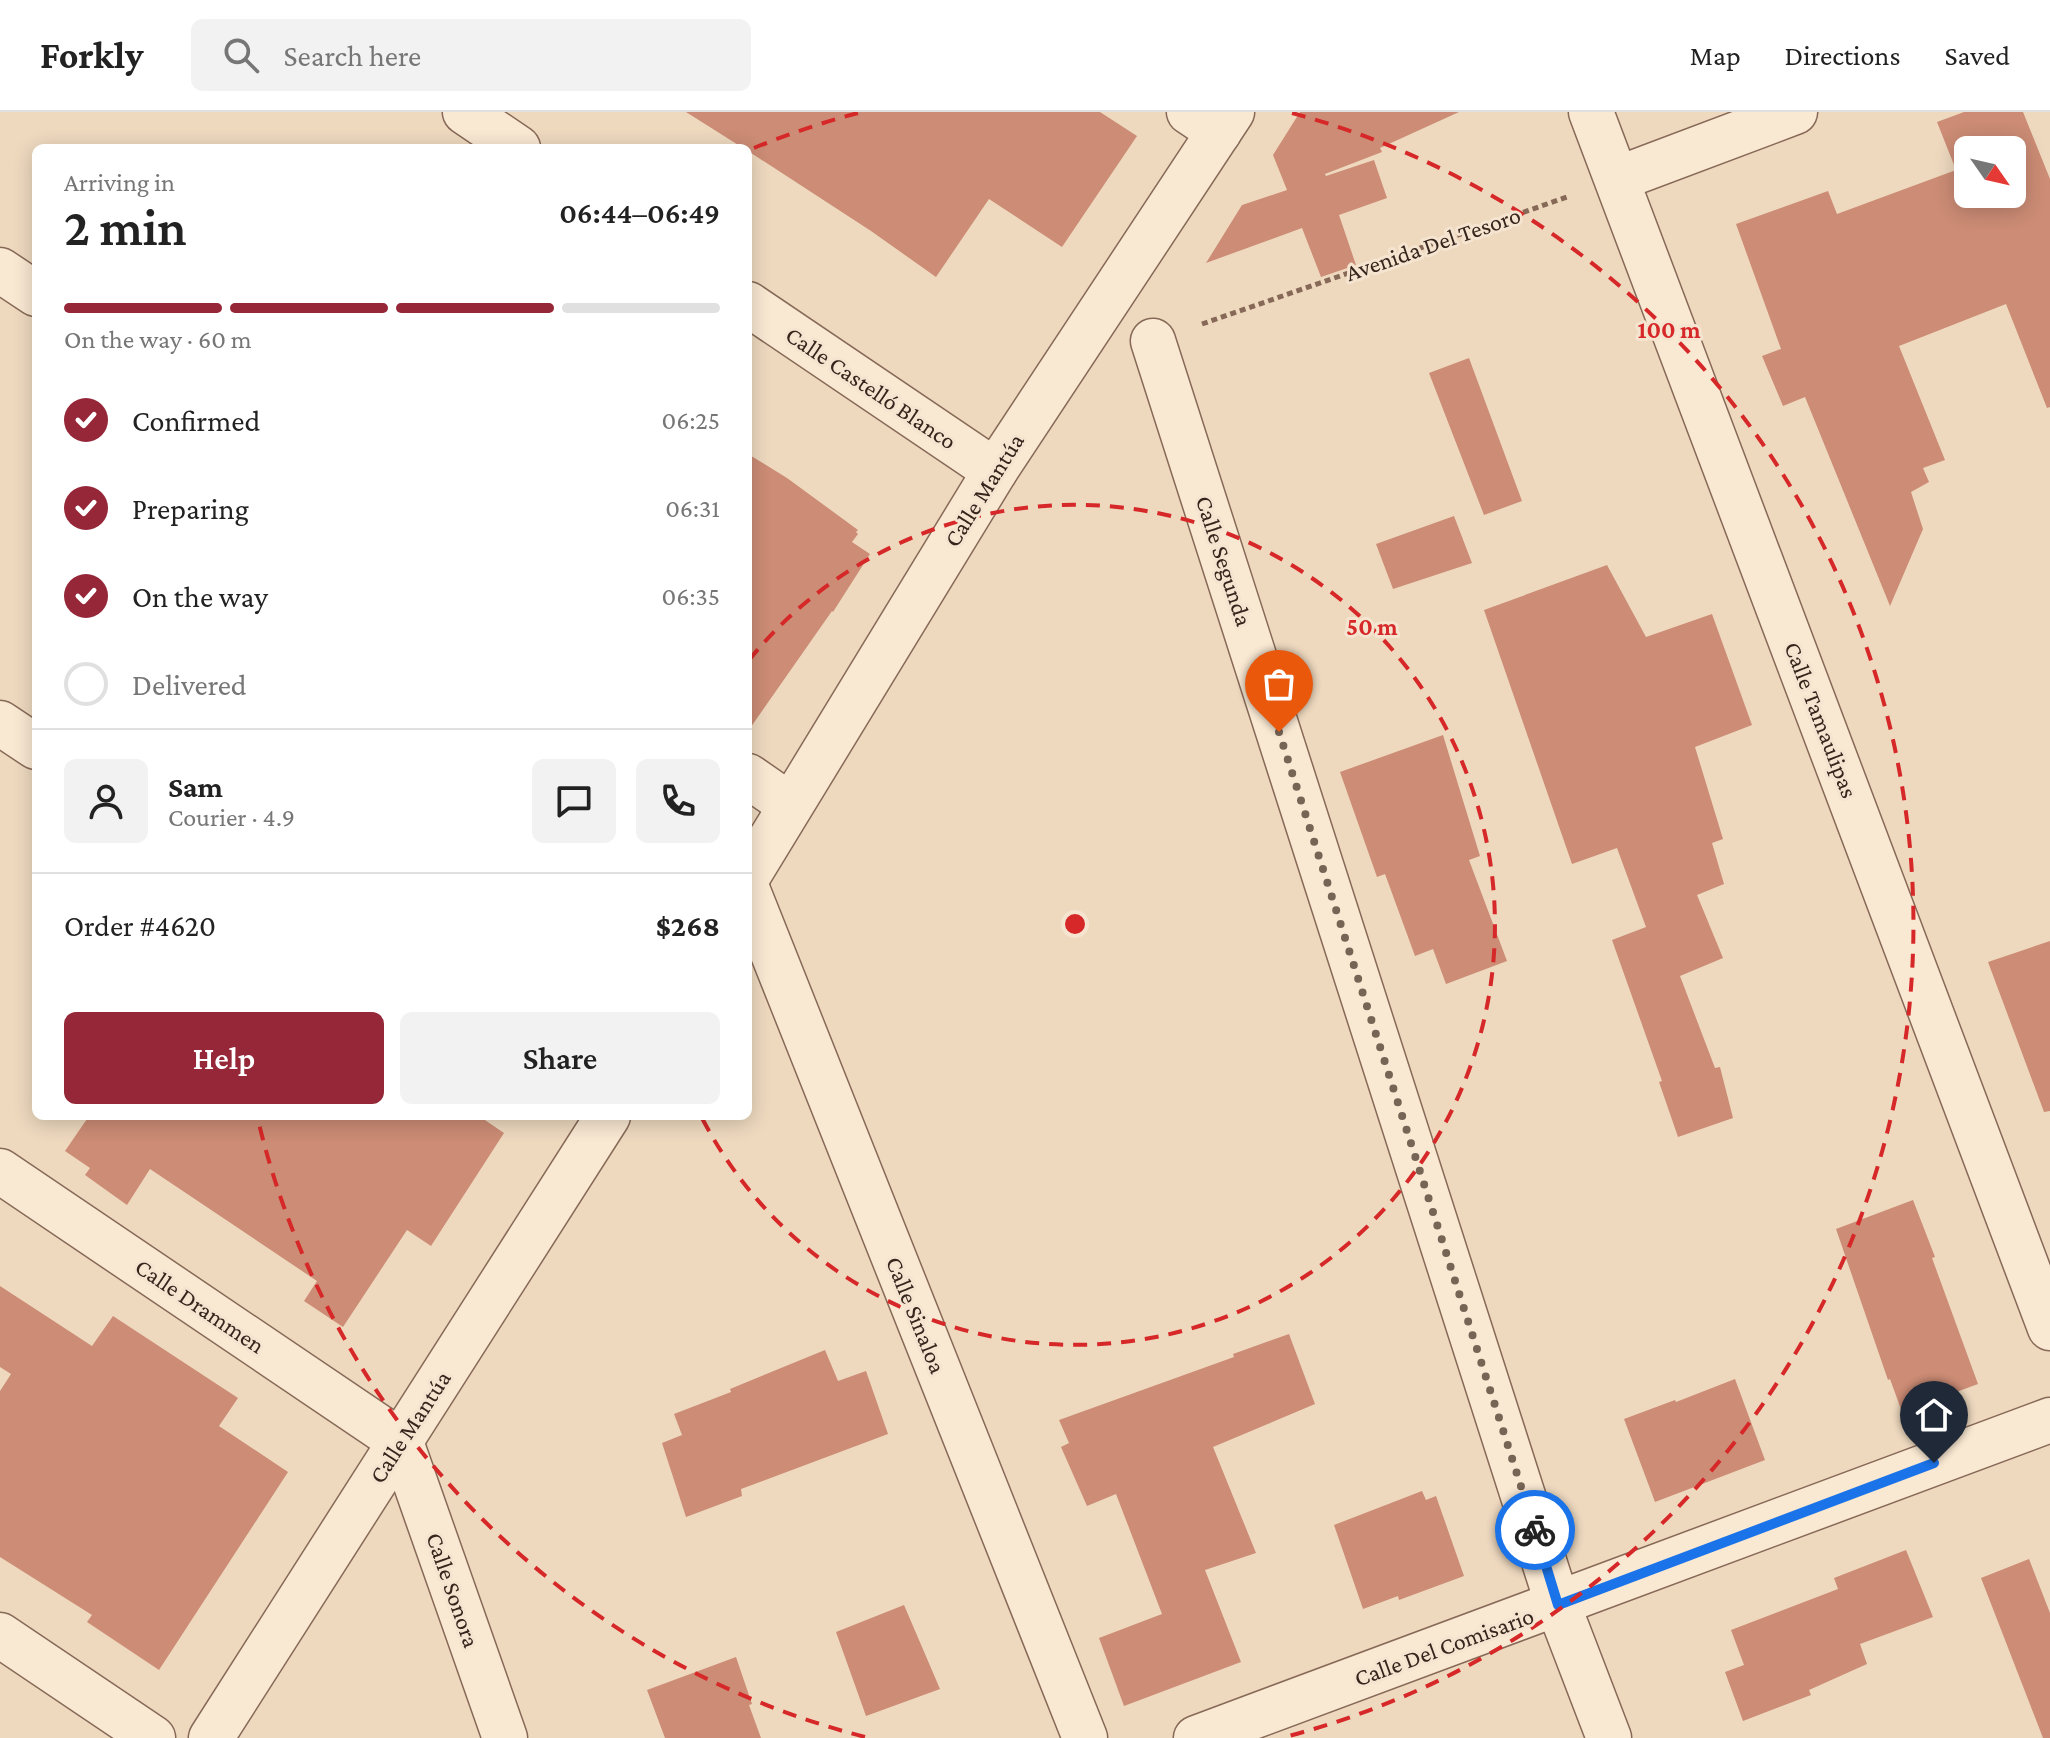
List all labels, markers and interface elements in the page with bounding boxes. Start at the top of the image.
search box [191,19,751,91]
icon: search [219,33,263,77]
text: Forkly [40,34,143,76]
text: Search here [283,39,421,72]
text: Map [1690,40,1741,71]
text: Directions [1785,40,1900,71]
text: Saved [1944,40,2010,71]
north arrow [1954,136,2026,208]
map controls [1954,136,2026,208]
text: Arriving in [64,168,175,197]
text: 06:44–06:49 [559,196,720,229]
text: 2 min [64,198,187,256]
street label: Avenida Del Tesoro [1342,201,1524,286]
text: 100 m [1637,316,1701,343]
street label: Calle Castelló Blanco [781,321,962,455]
text: On the way · 60 m [64,325,252,354]
icon: check [64,398,108,442]
text: Confirmed [132,404,260,437]
text: 06:25 [662,406,720,435]
street label: Calle Mantúa [938,428,1029,551]
icon: check [64,486,108,530]
text: Preparing [132,492,249,525]
street label: Calle Segunda [1191,492,1258,629]
text: 06:31 [665,494,720,523]
icon: check [64,574,108,618]
text: On the way [132,580,268,613]
text: 06:35 [662,582,720,611]
text: 50 m [1346,613,1398,640]
street label: Calle Tamaulipas [1779,638,1864,802]
pin [1245,650,1313,732]
icon: bag [1257,662,1301,706]
text: Delivered [132,668,247,701]
button: person [64,759,148,843]
button: chat [532,759,616,843]
button: phone [636,759,720,843]
text: Sam [168,770,223,803]
text: Courier · 4.9 [168,803,295,832]
text: Order #4620 [64,909,216,942]
text: $268 [656,909,720,942]
centre of rings [1061,910,1089,938]
button: Help [64,1012,384,1104]
button: Share [400,1012,720,1104]
street label: Calle Drammen [131,1252,270,1359]
street label: Calle Sinaloa [881,1252,952,1377]
street label: Calle Mantúa [363,1365,456,1488]
pin [1900,1381,1968,1463]
icon: home [1912,1393,1956,1437]
courier [1495,1490,1575,1570]
icon: bike [1513,1508,1557,1552]
street label: Calle Sonora [421,1529,486,1651]
street label: Calle Del Comisario [1350,1602,1537,1692]

